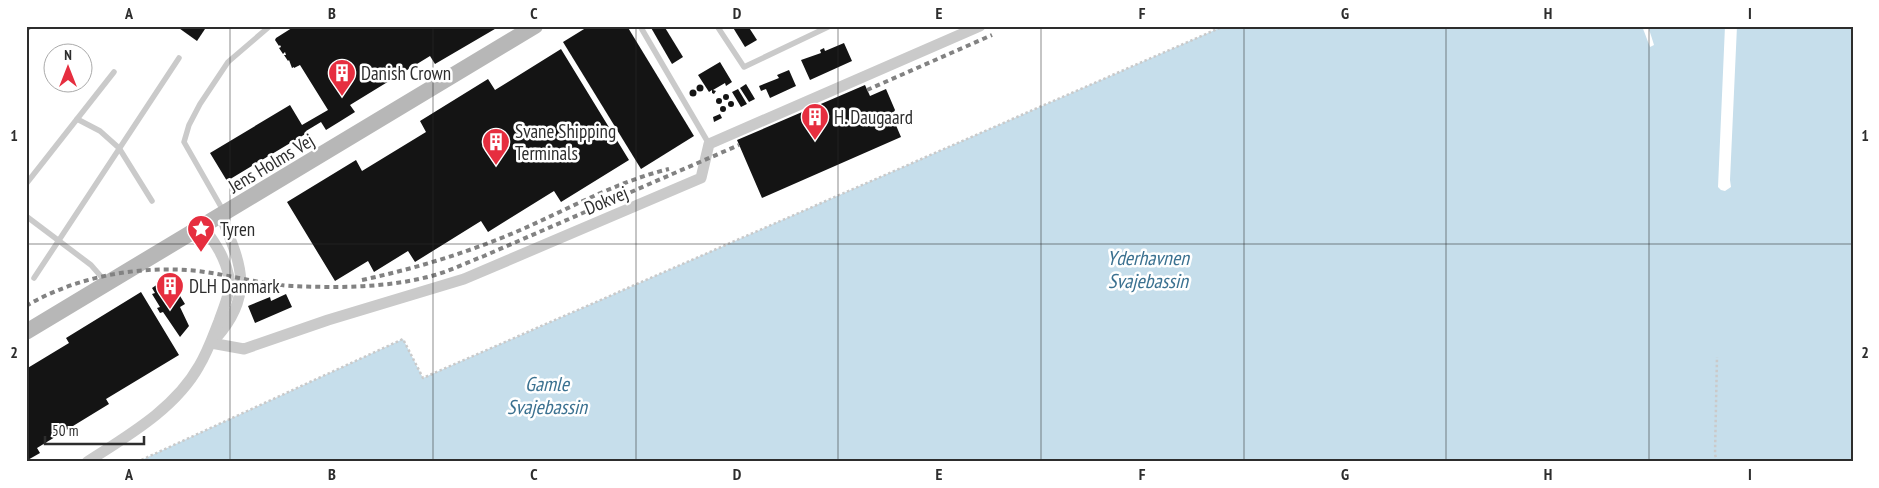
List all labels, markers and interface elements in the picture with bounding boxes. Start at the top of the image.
text: A [124,3,134,23]
text: B [328,3,336,23]
text: C [530,3,538,23]
text: D [733,3,742,23]
text: E [936,3,943,23]
text: F [1139,3,1146,23]
text: G [1341,3,1349,23]
text: H [1544,3,1552,23]
text: I [1748,3,1752,23]
north arrow [42,42,92,92]
text: N [64,46,72,64]
building icon: Danish Crown [327,58,357,97]
place label: Danish Crown [361,61,451,85]
building icon: H. Daugaard [800,102,830,141]
place label: H. Daugaard [834,105,913,129]
place label: Svane Shipping Terminals [515,119,616,165]
text: 1 [10,125,18,145]
text: 1 [1861,125,1869,145]
building icon: Svane Shipping Terminals [481,127,511,166]
street label: Jens Holms Vej [223,128,318,199]
street label: Dokvej [581,180,631,220]
place icon: Tyren [186,214,216,253]
place label: Tyren [220,217,255,241]
water label: Yderhavnen Svajebassin [1107,245,1190,294]
building icon: DLH Danmark [155,271,185,310]
place label: DLH Danmark [189,274,280,298]
text: 2 [10,342,18,362]
text: 2 [1861,342,1869,362]
water label: Gamle Svajebassin [507,371,588,420]
scale bar [45,413,144,445]
text: 50 m [52,421,78,440]
text: A [124,464,134,484]
text: B [328,464,336,484]
text: C [530,464,538,484]
text: D [733,464,742,484]
text: E [936,464,943,484]
text: F [1139,464,1146,484]
text: G [1341,464,1349,484]
text: H [1544,464,1552,484]
text: I [1748,464,1752,484]

